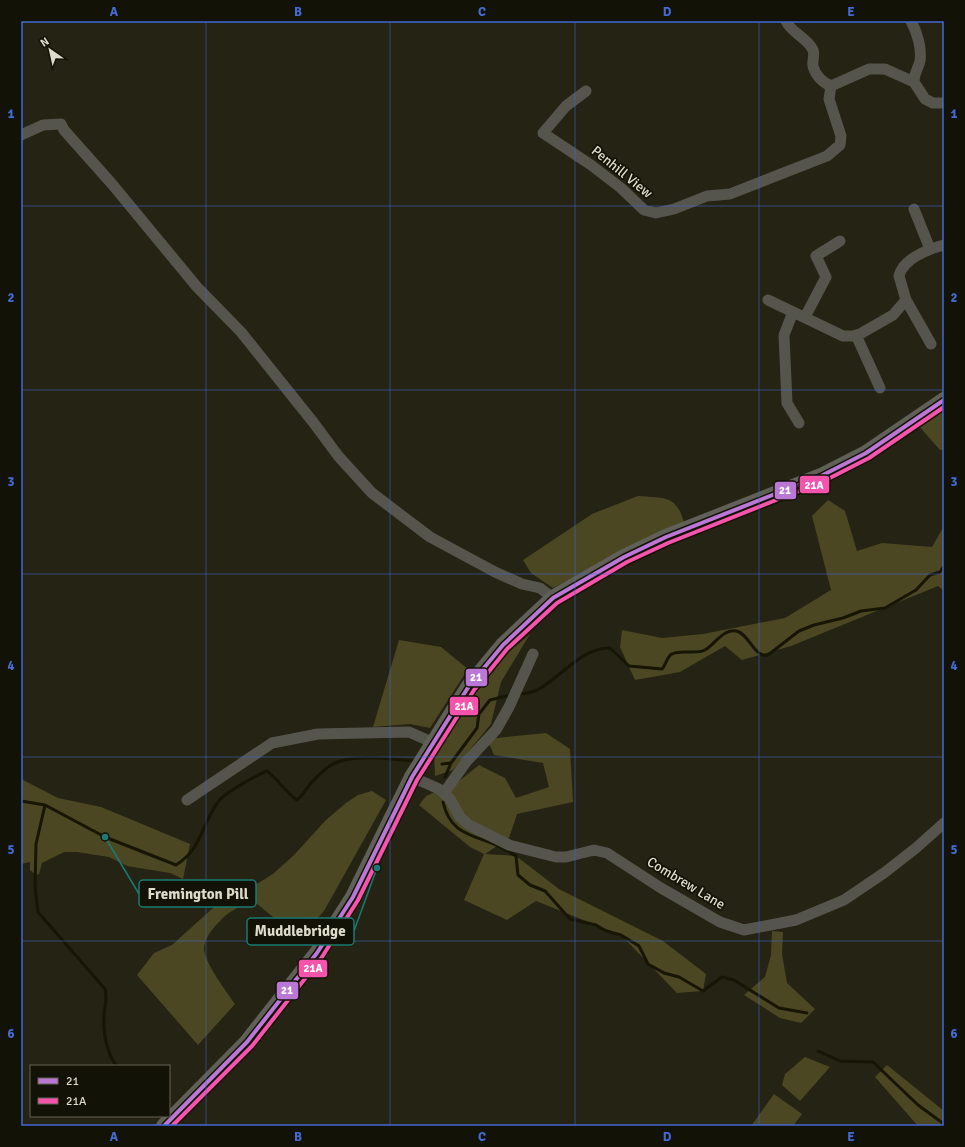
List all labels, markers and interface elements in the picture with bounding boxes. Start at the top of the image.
text: A [110,4,119,20]
text: B [294,4,302,20]
text: C [478,4,486,20]
text: D [663,4,672,20]
text: E [847,4,855,20]
north arrow [30,30,70,70]
text: N [38,35,51,50]
text: 1 [7,106,15,122]
text: 1 [950,106,958,122]
street label: Penhill View [588,142,656,202]
text: 2 [7,290,15,306]
text: 2 [950,290,958,306]
text: 3 [7,474,15,490]
text: 3 [950,474,958,490]
line badge: 21A [799,475,830,494]
text: 21A [805,479,823,492]
line badge: 21 [774,481,797,500]
text: 21 [779,484,791,497]
text: 4 [7,658,15,674]
text: 4 [950,658,958,674]
line badge: 21 [465,668,488,687]
text: 21 [470,671,482,684]
line badge: 21A [449,696,479,716]
text: 21A [455,700,473,713]
text: 5 [7,842,15,858]
text: 5 [950,842,958,858]
street label: Combrew Lane [644,853,728,913]
callout: Fremington Pill [139,880,256,907]
text: Fremington Pill [147,885,249,903]
callout: Muddlebridge [247,918,354,945]
text: Muddlebridge [254,922,346,940]
line badge: 21A [298,959,328,978]
text: 21A [304,962,322,975]
line badge: 21 [276,981,299,1000]
text: 21 [281,984,293,997]
text: 6 [7,1026,15,1042]
text: 6 [950,1026,958,1042]
legend [30,1065,170,1117]
text: 21 [66,1074,79,1089]
text: 21A [66,1094,87,1109]
text: A [110,1129,119,1145]
text: B [294,1129,302,1145]
text: C [478,1129,486,1145]
text: D [663,1129,672,1145]
text: E [847,1129,855,1145]

